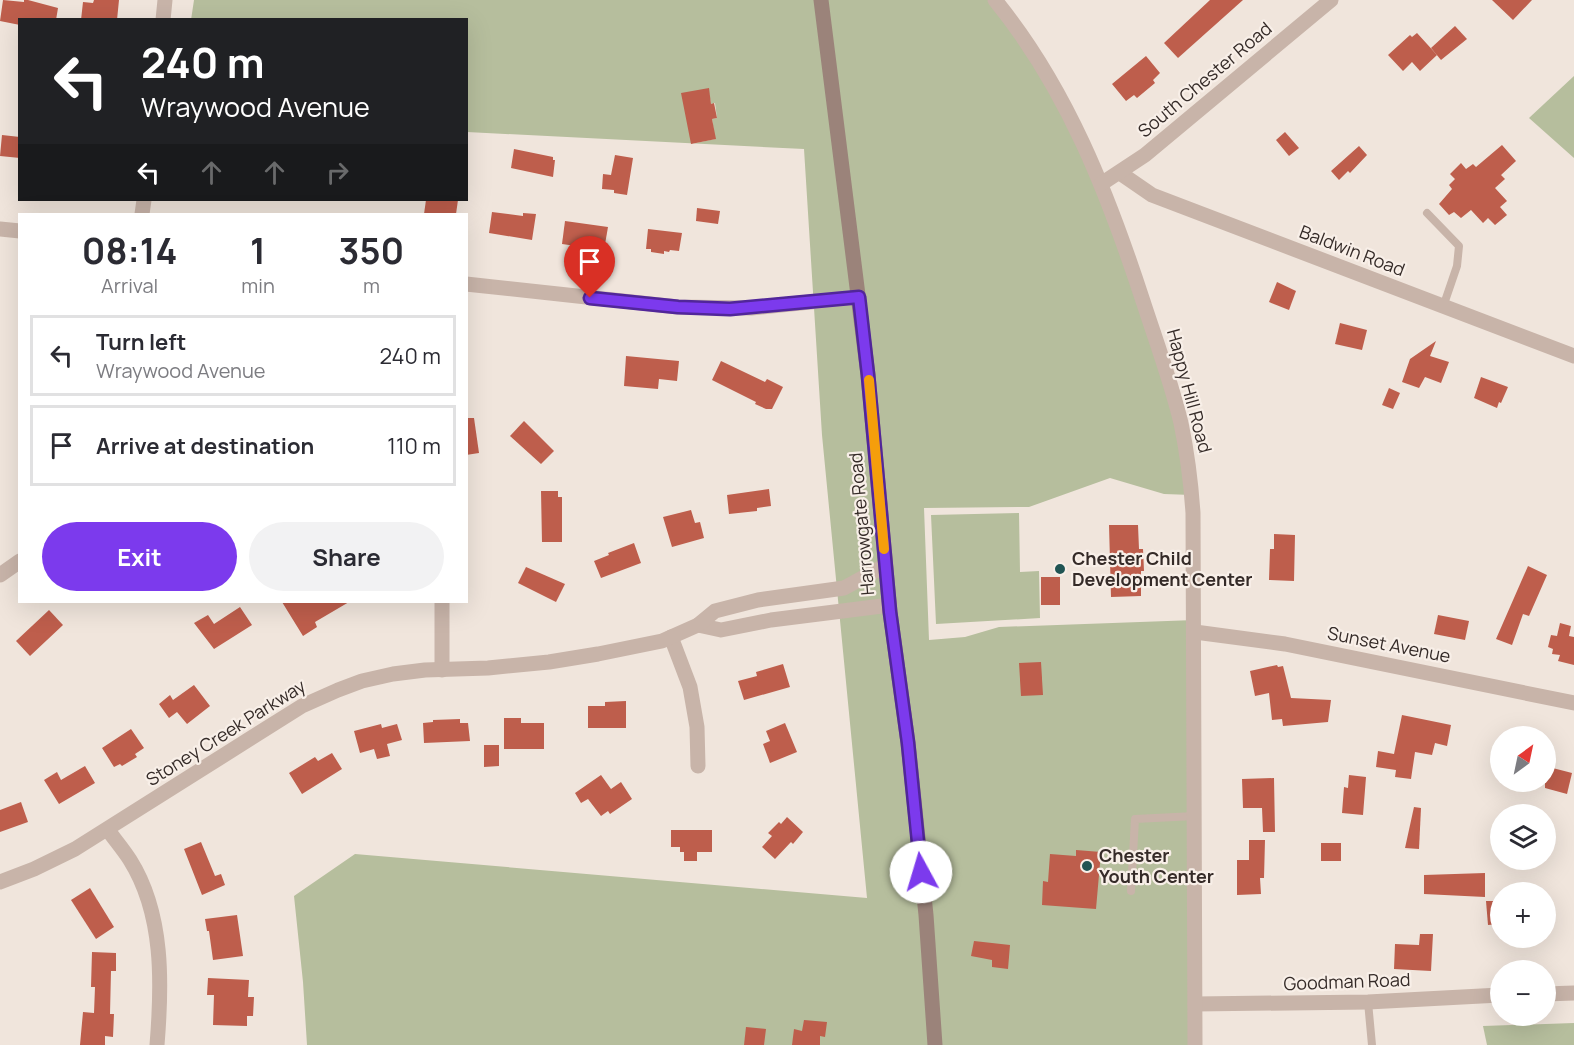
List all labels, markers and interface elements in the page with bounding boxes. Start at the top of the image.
street label: South Chester Road [1132,16,1276,142]
text: 240 m [141,33,265,91]
icon: left [42,42,120,120]
text: Wraywood Avenue [141,88,370,125]
icon: left [132,156,165,189]
icon: ahead [195,156,228,189]
icon: ahead [258,156,291,189]
icon: right [321,156,354,189]
street label: Baldwin Road [1296,219,1408,281]
text: 08:14 [82,226,178,275]
text: 1 [250,226,266,275]
text: 350 [339,226,404,275]
pin [564,236,615,298]
icon: arrive [573,245,606,278]
text: Arrival [101,272,158,299]
text: min [241,272,275,299]
text: m [363,272,380,299]
street label: Happy Hill Road [1162,326,1218,455]
text: Turn left [96,327,186,357]
icon: left [45,339,78,372]
text: 240 m [379,341,441,371]
text: Wraywood Avenue [96,357,266,384]
icon: arrive [45,429,78,462]
text: Arrive at destination [96,431,314,461]
text: 110 m [387,431,441,461]
street label: Harrowgate Road [843,452,879,596]
button: Exit [42,522,237,591]
button: Share [249,522,444,591]
place label: Chester Child Development Center [1072,546,1252,591]
marker: Chester Child Development Center [1053,562,1067,576]
street label: Sunset Avenue [1326,620,1453,668]
street label: Stoney Creek Parkway [141,673,310,791]
north arrow [1490,726,1556,792]
map controls [1490,726,1556,1026]
button: layers [1490,804,1556,870]
position arrow [889,840,953,904]
place label: Chester Youth Center [1099,843,1214,888]
marker: Chester Youth Center [1080,859,1094,873]
button: + [1490,882,1556,948]
button: − [1490,960,1556,1026]
street label: Goodman Road [1283,967,1411,995]

